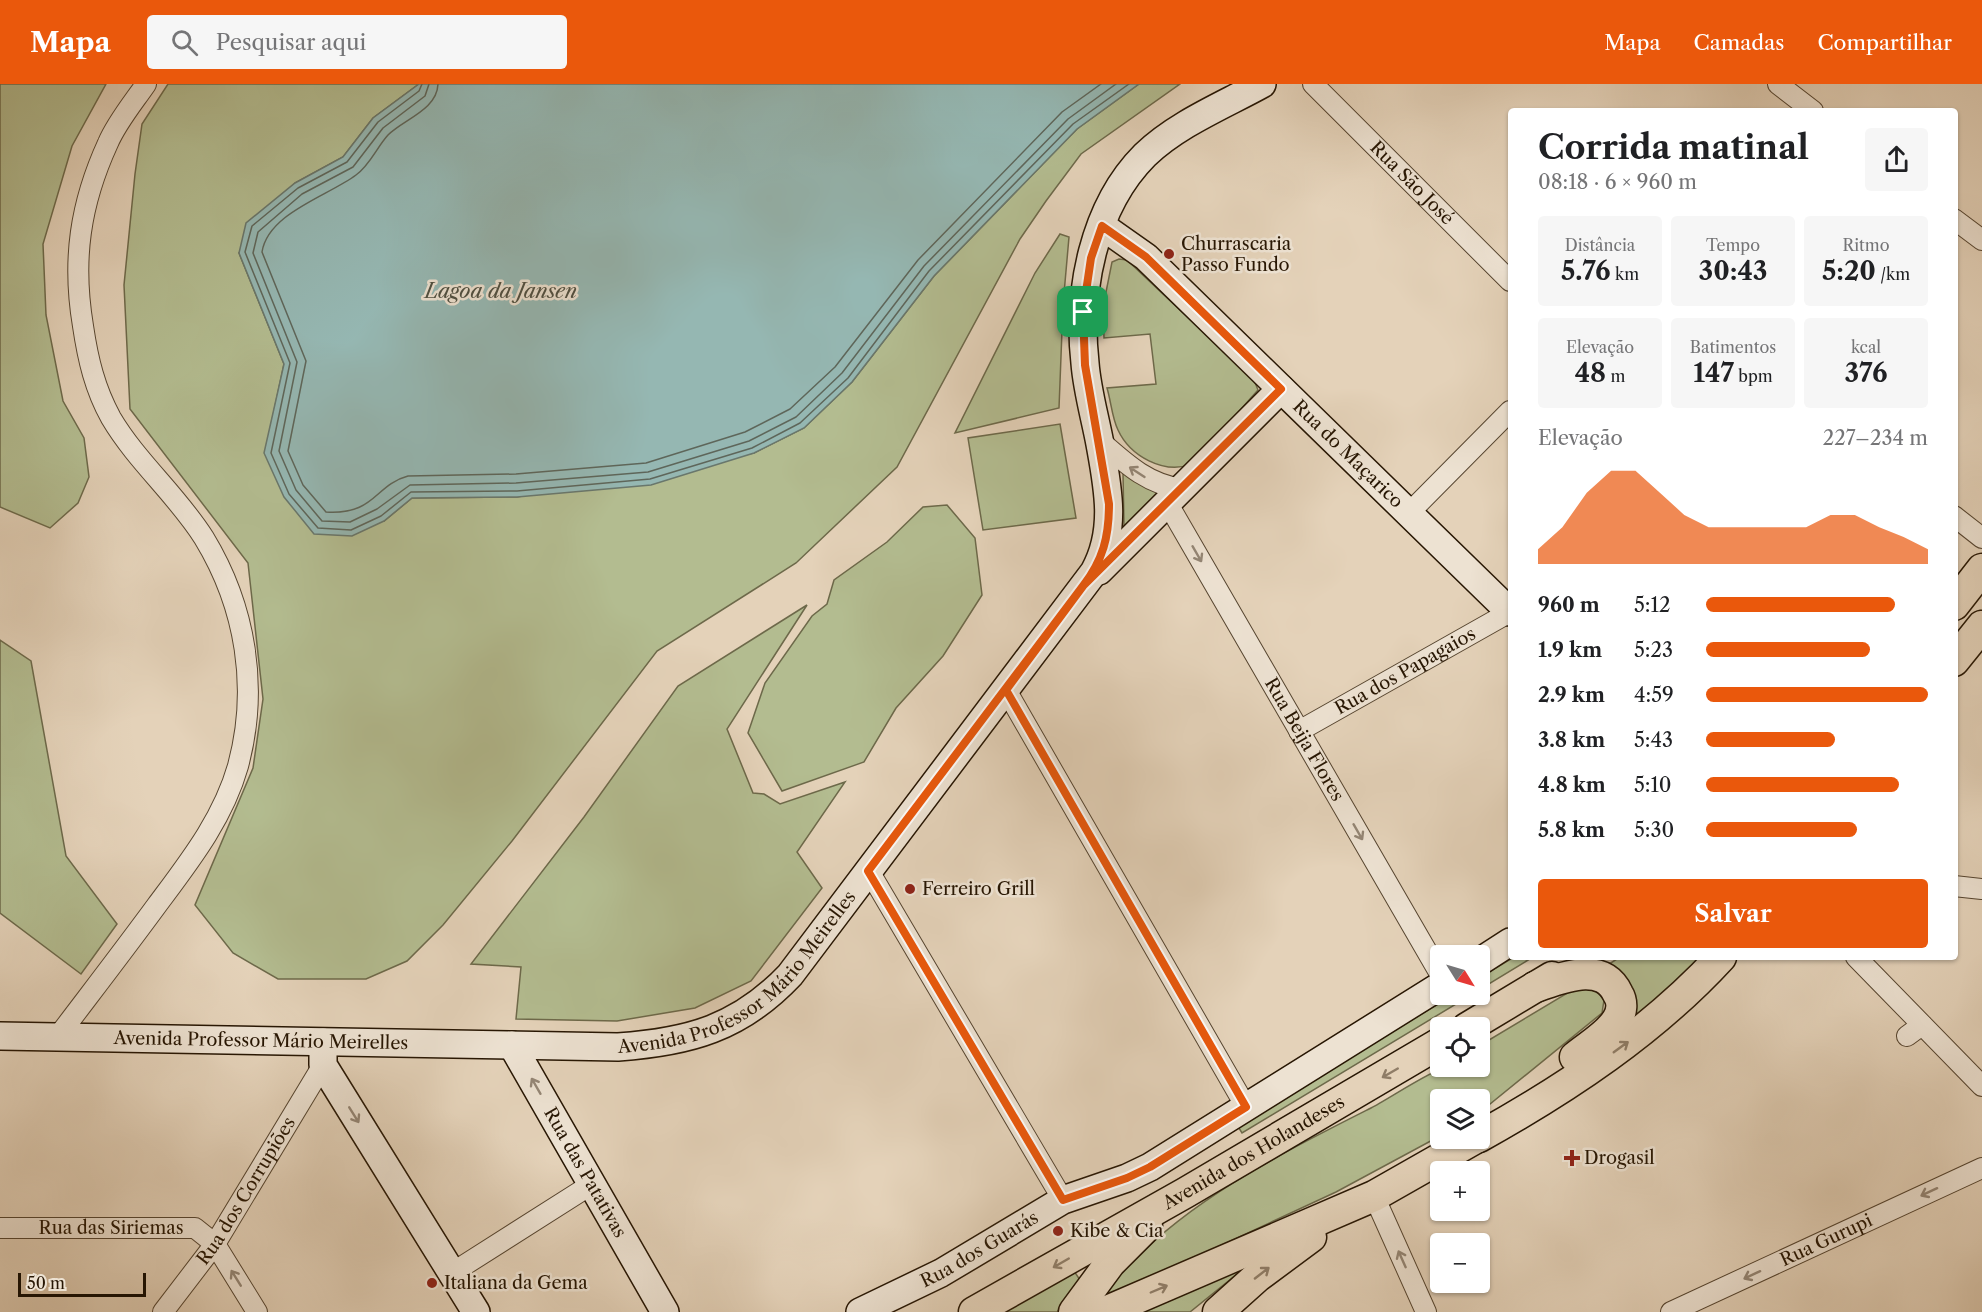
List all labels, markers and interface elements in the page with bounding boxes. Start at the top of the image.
search box [147,15,567,69]
text: Mapa [30,25,111,59]
icon: search [168,26,201,59]
text: Pesquisar aqui [216,29,366,56]
text: Mapa [1604,30,1660,55]
text: Camadas [1693,30,1784,55]
text: Compartilhar [1817,30,1952,55]
text: Corrida matinal [1538,127,1809,168]
button: share [1865,128,1928,191]
street label: Rua São José [1365,136,1459,230]
text: 08:18 · 6 × 960 m [1538,170,1697,194]
place label: Churrascaria Passo Fundo [1181,233,1292,276]
text: Distância [1565,235,1635,255]
text: Tempo [1706,235,1760,255]
text: Ritmo [1843,235,1889,255]
marker: Churrascaria Passo Fundo [1162,247,1176,261]
text: 5.76 [1561,255,1611,287]
text: 30:43 [1698,255,1768,287]
text: 5:20 [1822,255,1876,287]
text: km [1611,264,1639,284]
text: /km [1876,264,1910,284]
water label: Lagoa da Jansen [423,279,577,303]
pin [1057,286,1108,337]
icon: arrive [1066,295,1099,328]
text: Elevação [1566,337,1634,357]
text: Batimentos [1690,337,1776,357]
text: kcal [1851,337,1881,357]
text: 48 [1575,357,1606,389]
text: 147 [1693,357,1734,389]
text: 376 [1844,357,1888,389]
text: m [1606,366,1625,386]
text: bpm [1734,366,1773,386]
street label: Rua do Maçarico [1288,395,1408,513]
text: Elevação [1538,426,1623,450]
text: 227–234 m [1823,426,1928,450]
one-way arrow [1129,466,1146,478]
one-way arrow [1191,545,1203,562]
text: 960 m [1538,593,1600,617]
text: 5:12 [1634,593,1670,617]
street label: Rua dos Papagaios [1331,623,1480,719]
text: 1.9 km [1538,638,1602,662]
text: 5:23 [1634,638,1673,662]
street label: Rua Beija Flores [1260,674,1349,805]
text: 2.9 km [1538,683,1605,707]
text: 4:59 [1634,683,1674,707]
text: 3.8 km [1538,728,1605,752]
text: 5:43 [1634,728,1673,752]
text: 4.8 km [1538,773,1606,797]
text: 5:10 [1634,773,1672,797]
text: 5.8 km [1538,818,1605,842]
text: 5:30 [1634,818,1674,842]
one-way arrow [1352,823,1364,840]
place label: Ferreiro Grill [922,878,1035,900]
button: Salvar [1538,879,1928,948]
marker: Ferreiro Grill [903,882,917,896]
street label: Avenida Professor Mário Meirelles [616,887,861,1058]
north arrow [1430,945,1490,1005]
map controls [1430,945,1490,1293]
button: locate [1430,1017,1490,1077]
street label: Avenida Professor Mário Meirelles [112,1027,408,1054]
one-way arrow [1613,1040,1629,1053]
one-way arrow [1381,1067,1398,1079]
one-way arrow [529,1077,541,1094]
button: layers [1430,1089,1490,1149]
street label: Avenida dos Holandeses [1158,1091,1349,1215]
street label: Rua das Patativas [539,1103,631,1242]
one-way arrow [349,1106,361,1123]
street label: Rua dos Corrupiões [192,1113,300,1269]
place label: Drogasil [1584,1147,1655,1169]
marker: Drogasil [1565,1151,1579,1165]
button: + [1430,1161,1490,1221]
one-way arrow [1920,1187,1938,1199]
street label: Rua dos Guarás [917,1206,1042,1292]
street label: Rua Gurupi [1777,1209,1876,1271]
street label: Rua das Siriemas [38,1217,184,1239]
place label: Kibe & Cia [1070,1220,1164,1242]
marker: Kibe & Cia [1051,1224,1065,1238]
button: − [1430,1233,1490,1293]
one-way arrow [1396,1250,1407,1268]
one-way arrow [1053,1257,1070,1269]
one-way arrow [1254,1267,1270,1280]
one-way arrow [1744,1269,1762,1281]
scale bar [18,1270,146,1298]
one-way arrow [230,1270,242,1287]
place label: Italiana da Gema [444,1272,588,1294]
text: 50 m [27,1273,65,1293]
marker: Italiana da Gema [425,1276,439,1290]
one-way arrow [1149,1283,1167,1294]

